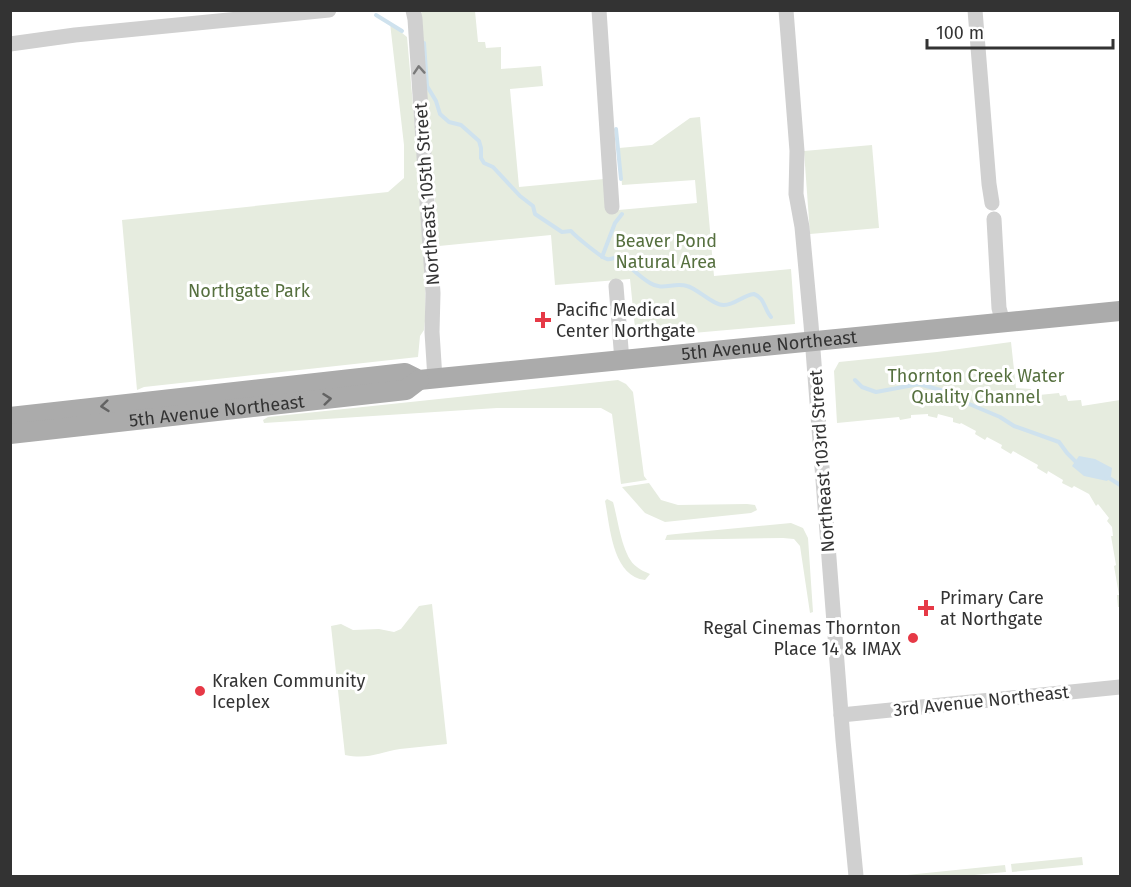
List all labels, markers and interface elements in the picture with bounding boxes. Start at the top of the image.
scale bar [927,12,1113,50]
text: 100 m [936,22,984,44]
one-way arrow [413,65,426,74]
street label: Northeast 105th Street [410,101,444,286]
park label: Beaver Pond Natural Area [615,230,717,273]
park label: Northgate Park [188,280,311,302]
place label: Pacific Medical Center Northgate [556,299,695,342]
marker: Pacific Medical Center Northgate [534,311,552,329]
street label: 5th Avenue Northeast [680,326,859,365]
park label: Thornton Creek Water Quality Channel [888,365,1064,408]
street label: Northeast 103rd Street [805,368,839,553]
street label: 5th Avenue Northeast [128,390,306,432]
one-way arrow [323,393,332,405]
one-way arrow [101,399,110,412]
place label: Primary Care at Northgate [940,587,1044,630]
marker: Primary Care at Northgate [917,599,935,617]
place label: Regal Cinemas Thornton Place 14 & IMAX [703,617,901,660]
marker: Regal Cinemas Thornton Place 14 & IMAX [906,631,920,645]
place label: Kraken Community Iceplex [212,670,365,713]
street label: 3rd Avenue Northeast [892,681,1070,721]
marker: Kraken Community Iceplex [193,684,207,698]

